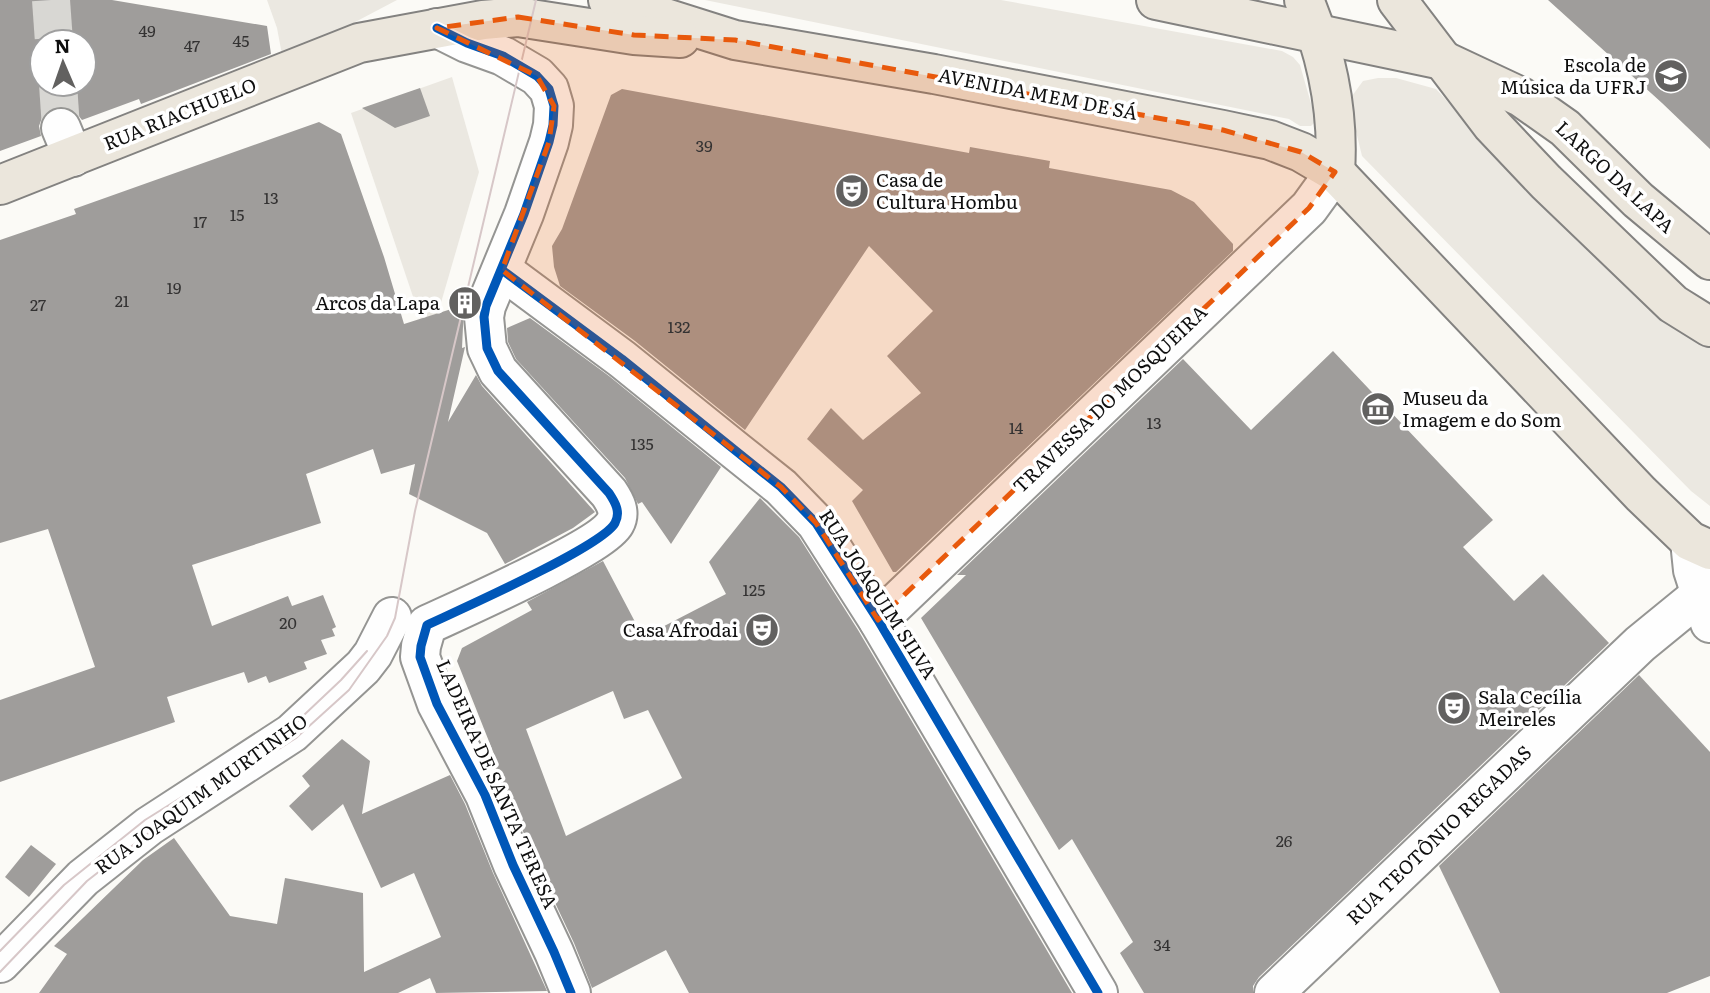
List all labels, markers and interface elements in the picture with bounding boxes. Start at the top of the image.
house number: 49 [138,18,156,42]
north arrow [28,28,98,98]
house number: 45 [233,28,249,52]
text: N [54,31,71,59]
house number: 47 [184,33,200,57]
place label: Escola de Música da UFRJ [1500,50,1646,100]
school or university icon: Escola de Música da UFRJ [1652,57,1690,95]
street label: AVENIDA MEM DE SÁ [936,60,1140,126]
street label: RUA RIACHUELO [99,70,260,156]
street label: LARGO DA LAPA [1550,114,1681,239]
house number: 39 [695,133,713,157]
place label: Casa de Cultura Hombu [876,165,1018,215]
theatre icon: Casa de Cultura Hombu [833,172,871,210]
house number: 13 [263,185,279,209]
house number: 15 [230,202,244,226]
house number: 17 [193,209,207,233]
house number: 19 [167,275,181,299]
building icon: Arcos da Lapa [446,284,484,322]
house number: 21 [115,288,130,312]
place label: Arcos da Lapa [315,288,441,316]
house number: 27 [30,292,46,316]
street label: TRAVESSA DO MOSQUEIRA [1006,298,1213,499]
house number: 132 [668,314,690,338]
place label: Museu da Imagem e do Som [1402,383,1561,433]
museum icon: Museu da Imagem e do Som [1359,390,1397,428]
house number: 13 [1146,410,1162,434]
house number: 14 [1009,415,1024,439]
house number: 135 [630,431,654,455]
street label: RUA JOAQUIM SILVA [813,503,944,684]
house number: 125 [743,577,765,601]
house number: 20 [279,610,297,634]
theatre icon: Casa Afrodai [743,611,781,649]
place label: Casa Afrodai [623,615,738,643]
street label: LADEIRA DE SANTA TERESA [430,655,566,913]
place label: Sala Cecília Meireles [1478,682,1582,732]
theatre icon: Sala Cecília Meireles [1435,689,1473,727]
street label: RUA JOAQUIM MURTINHO [88,706,313,880]
street label: RUA TEOTÔNIO REGADAS [1340,738,1537,930]
house number: 26 [1276,828,1293,852]
house number: 34 [1153,932,1171,956]

